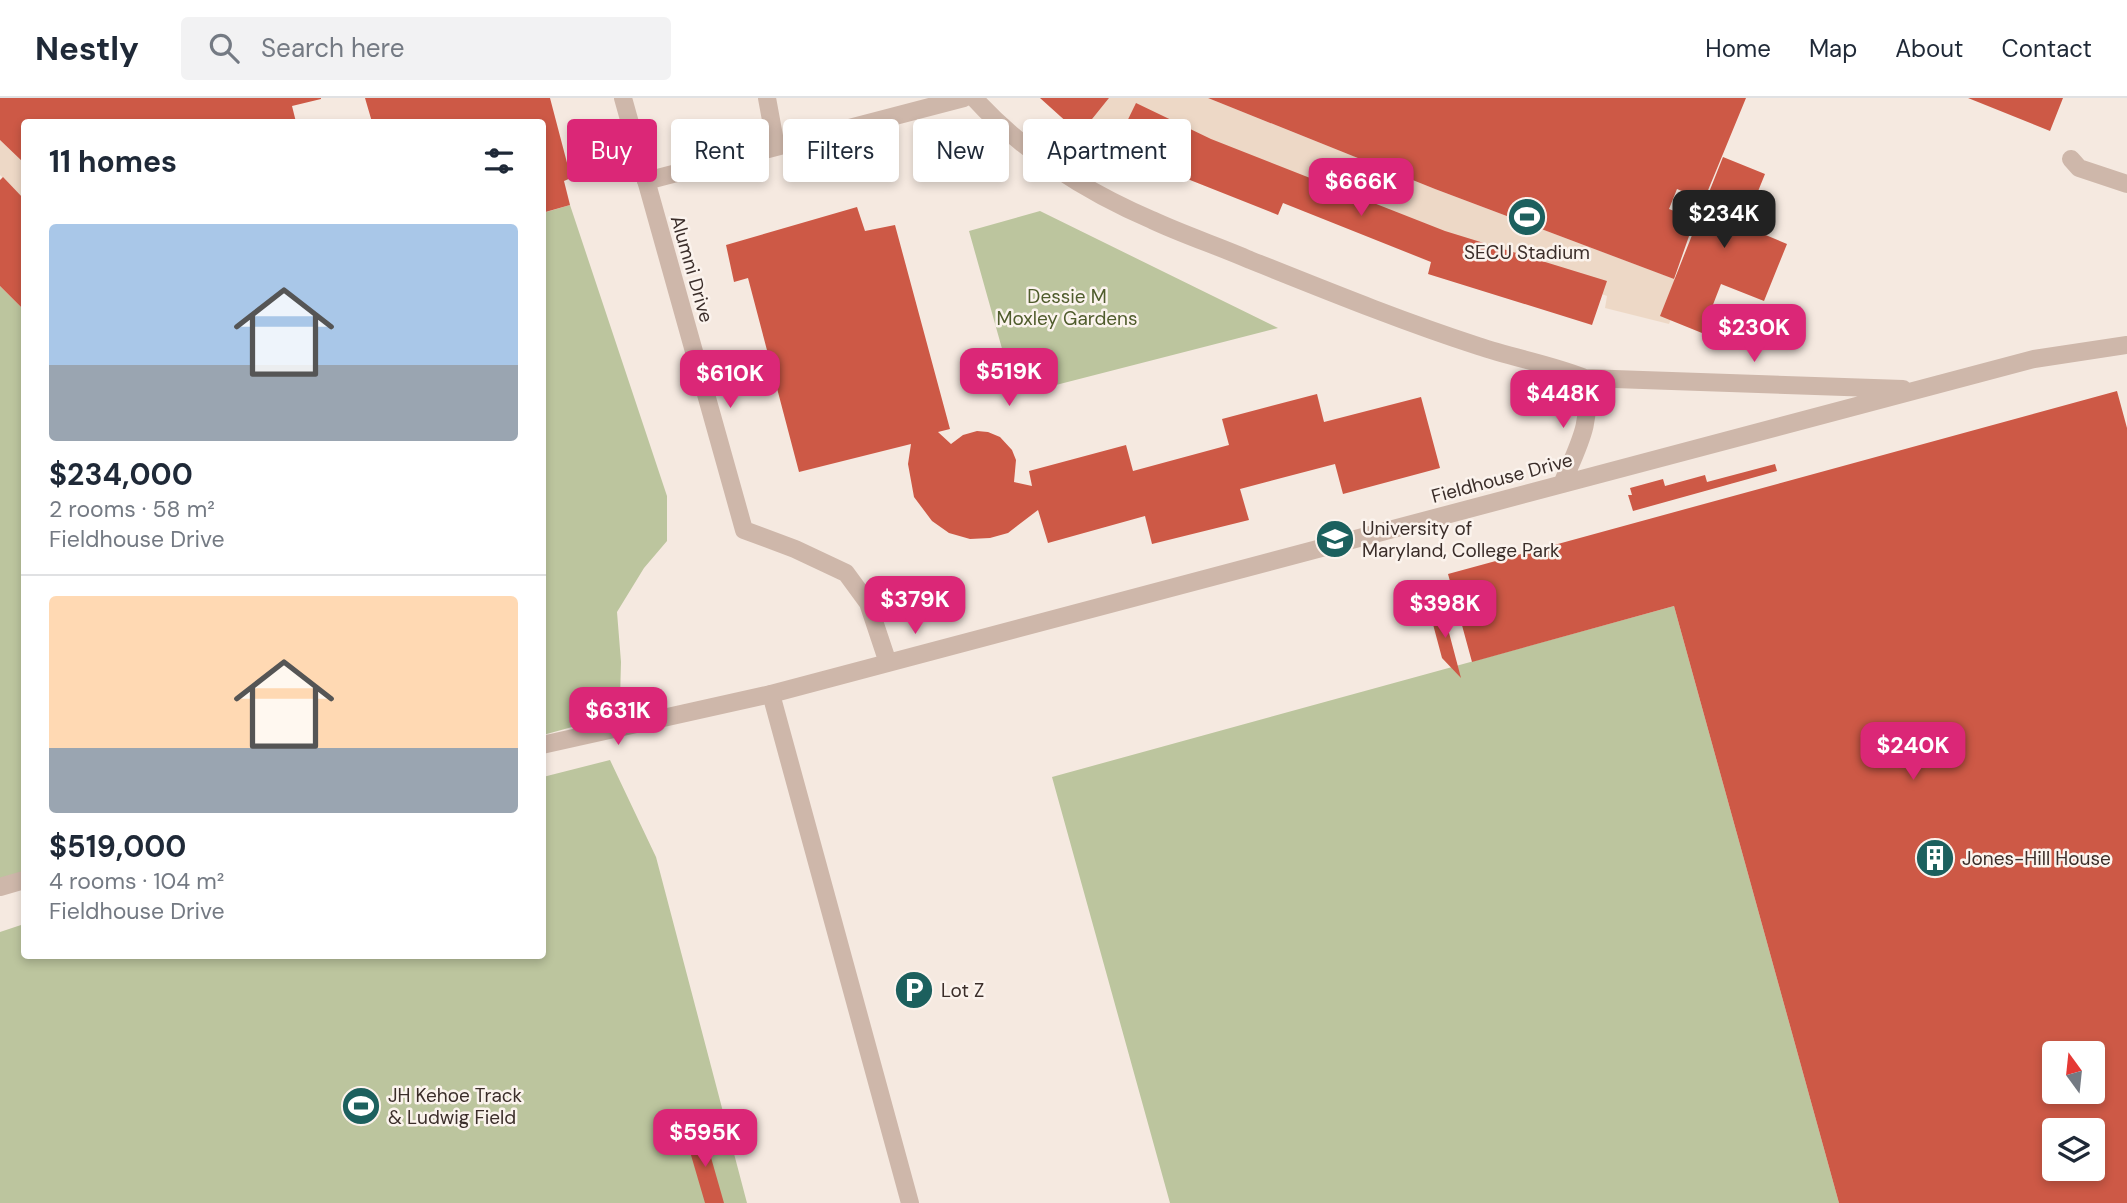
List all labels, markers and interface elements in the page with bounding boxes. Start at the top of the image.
search box [181,17,671,80]
text: Nestly [35,27,139,70]
icon: search [205,29,243,67]
text: Search here [261,31,405,65]
text: Home [1705,33,1771,64]
text: Map [1809,33,1857,64]
text: About [1895,33,1964,64]
text: Contact [2002,33,2092,64]
chip: Buy [567,119,657,182]
chip: Rent [671,119,769,182]
chip: Filters [783,119,899,182]
chip: New [913,119,1009,182]
chip: Apartment [1023,119,1191,182]
text: 11 homes [49,142,177,181]
icon: filters [480,142,518,180]
pin: $666K [1312,158,1410,218]
text: $666K [1325,166,1397,196]
pin: $234K [1675,190,1773,250]
sports icon: SECU Stadium [1506,196,1548,238]
text: $234K [1688,198,1760,228]
street label: Alumni Drive [665,213,719,325]
place label: SECU Stadium [1464,240,1590,265]
icon: home [221,269,347,395]
park label: Dessie M Moxley Gardens [996,284,1138,331]
pin: $230K [1705,304,1803,364]
text: $230K [1718,312,1790,342]
pin: $519K [960,348,1058,408]
pin: $610K [681,350,779,410]
text: $519K [976,356,1042,386]
text: $610K [696,358,764,388]
pin: $448K [1514,370,1612,430]
text: $448K [1526,378,1600,408]
street label: Fieldhouse Drive [1429,447,1575,509]
text: $234,000 [49,455,193,494]
text: 2 rooms · 58 m² [49,494,215,524]
place label: University of Maryland, College Park [1362,516,1560,563]
school or university icon: University of Maryland, College Park [1314,518,1356,560]
text: Fieldhouse Drive [49,524,225,554]
pin: $379K [866,576,964,636]
pin: $398K [1396,580,1494,640]
text: $379K [880,584,950,614]
text: $398K [1409,588,1481,618]
icon: home [221,641,347,767]
pin: $631K [569,688,667,747]
text: $631K [585,695,651,725]
pin: $240K [1864,722,1962,782]
text: $240K [1876,730,1950,760]
text: $519,000 [49,827,187,866]
building icon: Jones-Hill House [1914,837,1956,879]
place label: Jones-Hill House [1962,846,2111,871]
text: 4 rooms · 104 m² [49,866,224,896]
text: Fieldhouse Drive [49,896,225,926]
parking icon: Lot Z [893,969,935,1011]
place label: Lot Z [941,978,984,1003]
north arrow [2042,1041,2105,1104]
map controls [2042,1041,2105,1181]
place label: JH Kehoe Track & Ludwig Field [388,1083,523,1130]
sports icon: JH Kehoe Track & Ludwig Field [340,1085,382,1127]
pin: $595K [656,1110,754,1169]
text: $595K [669,1117,741,1147]
button: layers [2042,1118,2105,1181]

